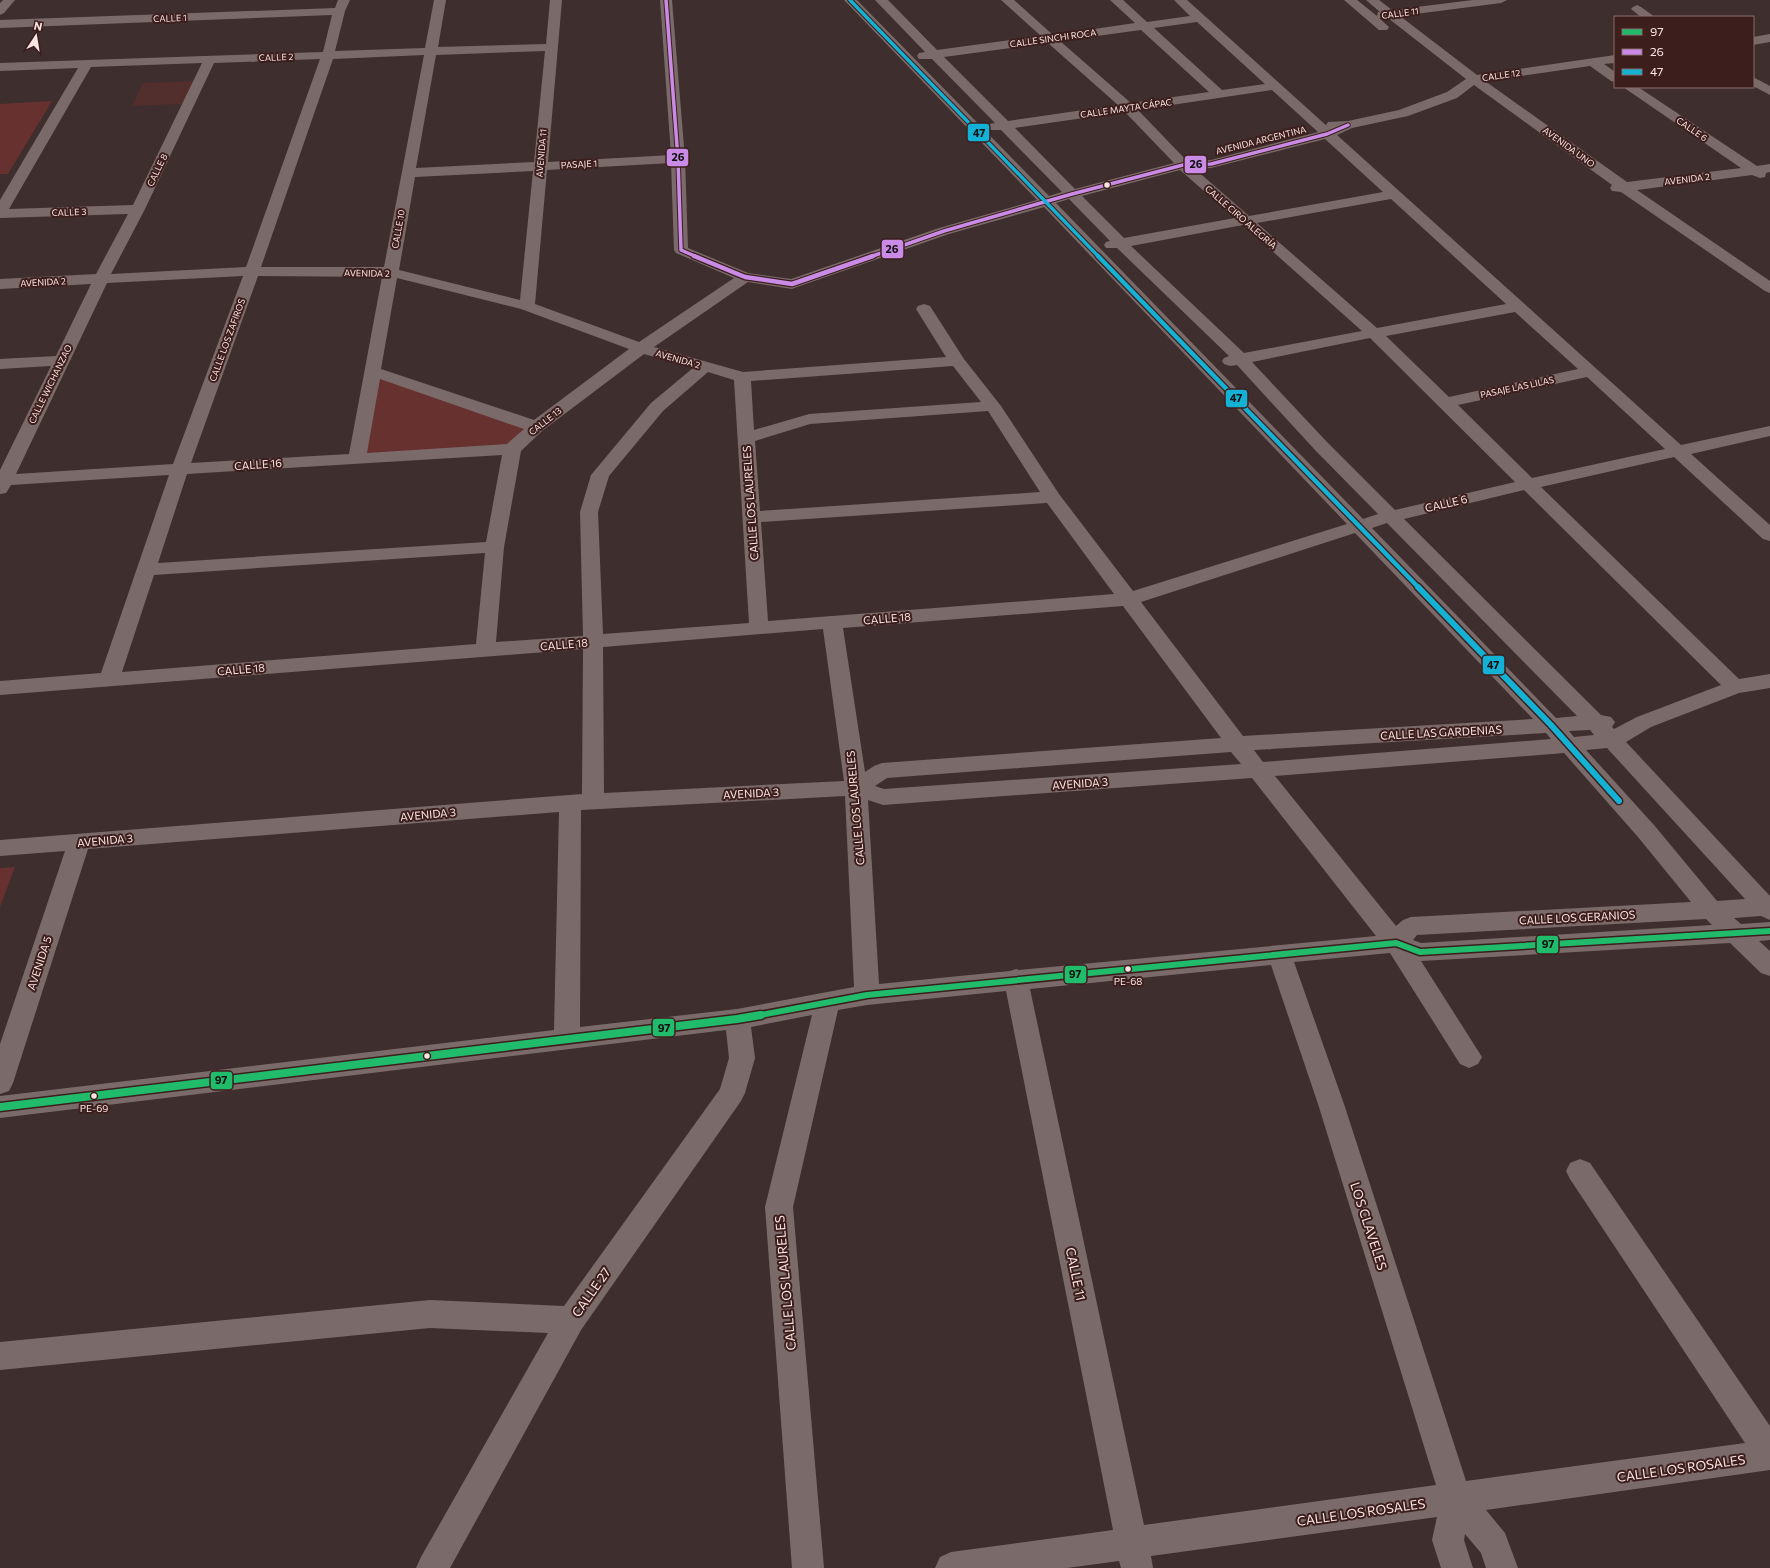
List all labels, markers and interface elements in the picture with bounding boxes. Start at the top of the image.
street label: CALLE 11 [1381,5,1419,21]
street label: CALLE 1 [153,12,187,24]
north arrow [16,16,56,56]
legend [1614,16,1754,88]
text: N [33,19,44,33]
text: 97 [1650,24,1664,38]
street label: CALLE SINCHI ROCA [1009,26,1097,50]
text: 26 [1650,44,1664,58]
street label: CALLE 2 [258,51,294,63]
text: 47 [1650,64,1663,78]
street label: CALLE 12 [1481,67,1521,83]
street label: CALLE MAYTA CÁPAC [1079,95,1172,120]
street label: CALLE 6 [1674,115,1710,143]
line badge: 47 [967,123,990,142]
street label: AVENIDA ARGENTINA [1215,123,1307,157]
street label: AVENIDA UNO [1541,125,1597,169]
text: 47 [973,126,985,139]
street label: AVENIDA 11 [533,128,549,178]
line badge: 26 [666,148,689,167]
text: 26 [672,150,685,163]
street label: CALLE 8 [144,152,170,188]
line badge: 26 [1184,155,1207,174]
text: 26 [1190,157,1203,170]
street label: PASAJE 1 [561,158,597,170]
street label: AVENIDA 2 [1664,171,1710,187]
unlabelled marker [1102,180,1112,190]
street label: CALLE CIRO ALEGRÍA [1203,182,1280,251]
street label: CALLE 3 [51,206,87,218]
street label: CALLE 10 [389,208,407,249]
line badge: 26 [881,239,904,259]
text: 26 [886,242,899,255]
street label: AVENIDA 2 [344,267,390,279]
street label: AVENIDA 2 [20,275,66,289]
street label: CALLE LOS ZAFIROS [207,297,247,383]
street label: CALLE WICHANZAO [26,343,74,425]
street label: AVENIDA 2 [655,347,701,371]
street label: PASAJE LAS LILAS [1479,374,1555,400]
line badge: 47 [1225,389,1248,408]
text: 47 [1230,391,1242,404]
street label: CALLE 13 [526,405,564,437]
street label: CALLE LOS LAURELES [740,445,760,561]
street label: CALLE 16 [234,456,283,472]
street label: CALLE 6 [1424,492,1469,514]
street label: CALLE 18 [863,609,912,627]
street label: CALLE 18 [540,635,589,653]
line badge: 47 [1482,655,1505,675]
text: 47 [1487,658,1499,671]
street label: CALLE 18 [217,660,266,678]
street label: CALLE LAS GARDENIAS [1380,722,1502,742]
street label: CALLE LOS LAURELES [844,750,866,866]
street label: AVENIDA 3 [1052,775,1108,791]
street label: AVENIDA 3 [723,785,779,801]
street label: AVENIDA 3 [400,805,456,823]
street label: AVENIDA 3 [77,831,133,849]
street label: CALLE LOS GERANIOS [1519,907,1635,927]
street label: AVENIDA 5 [24,934,54,992]
line badge: 97 [1536,935,1559,954]
text: 97 [1542,937,1554,950]
marker: PE-68 [1123,964,1133,974]
line badge: 97 [1064,965,1087,984]
text: 97 [1069,967,1081,980]
place label: PE-68 [1114,975,1142,987]
line badge: 97 [652,1018,675,1037]
text: 97 [658,1021,670,1034]
unlabelled marker [422,1051,432,1061]
line badge: 97 [210,1071,233,1090]
text: 97 [215,1073,227,1086]
marker: PE-69 [89,1091,99,1101]
place label: PE-69 [80,1102,108,1114]
street label: LOS CLAVELES [1347,1180,1391,1272]
street label: CALLE LOS LAURELES [771,1214,799,1351]
street label: CALLE 11 [1063,1246,1089,1302]
street label: CALLE 27 [568,1264,614,1320]
street label: CALLE LOS ROSALES [1616,1451,1747,1485]
street label: CALLE LOS ROSALES [1296,1495,1427,1529]

